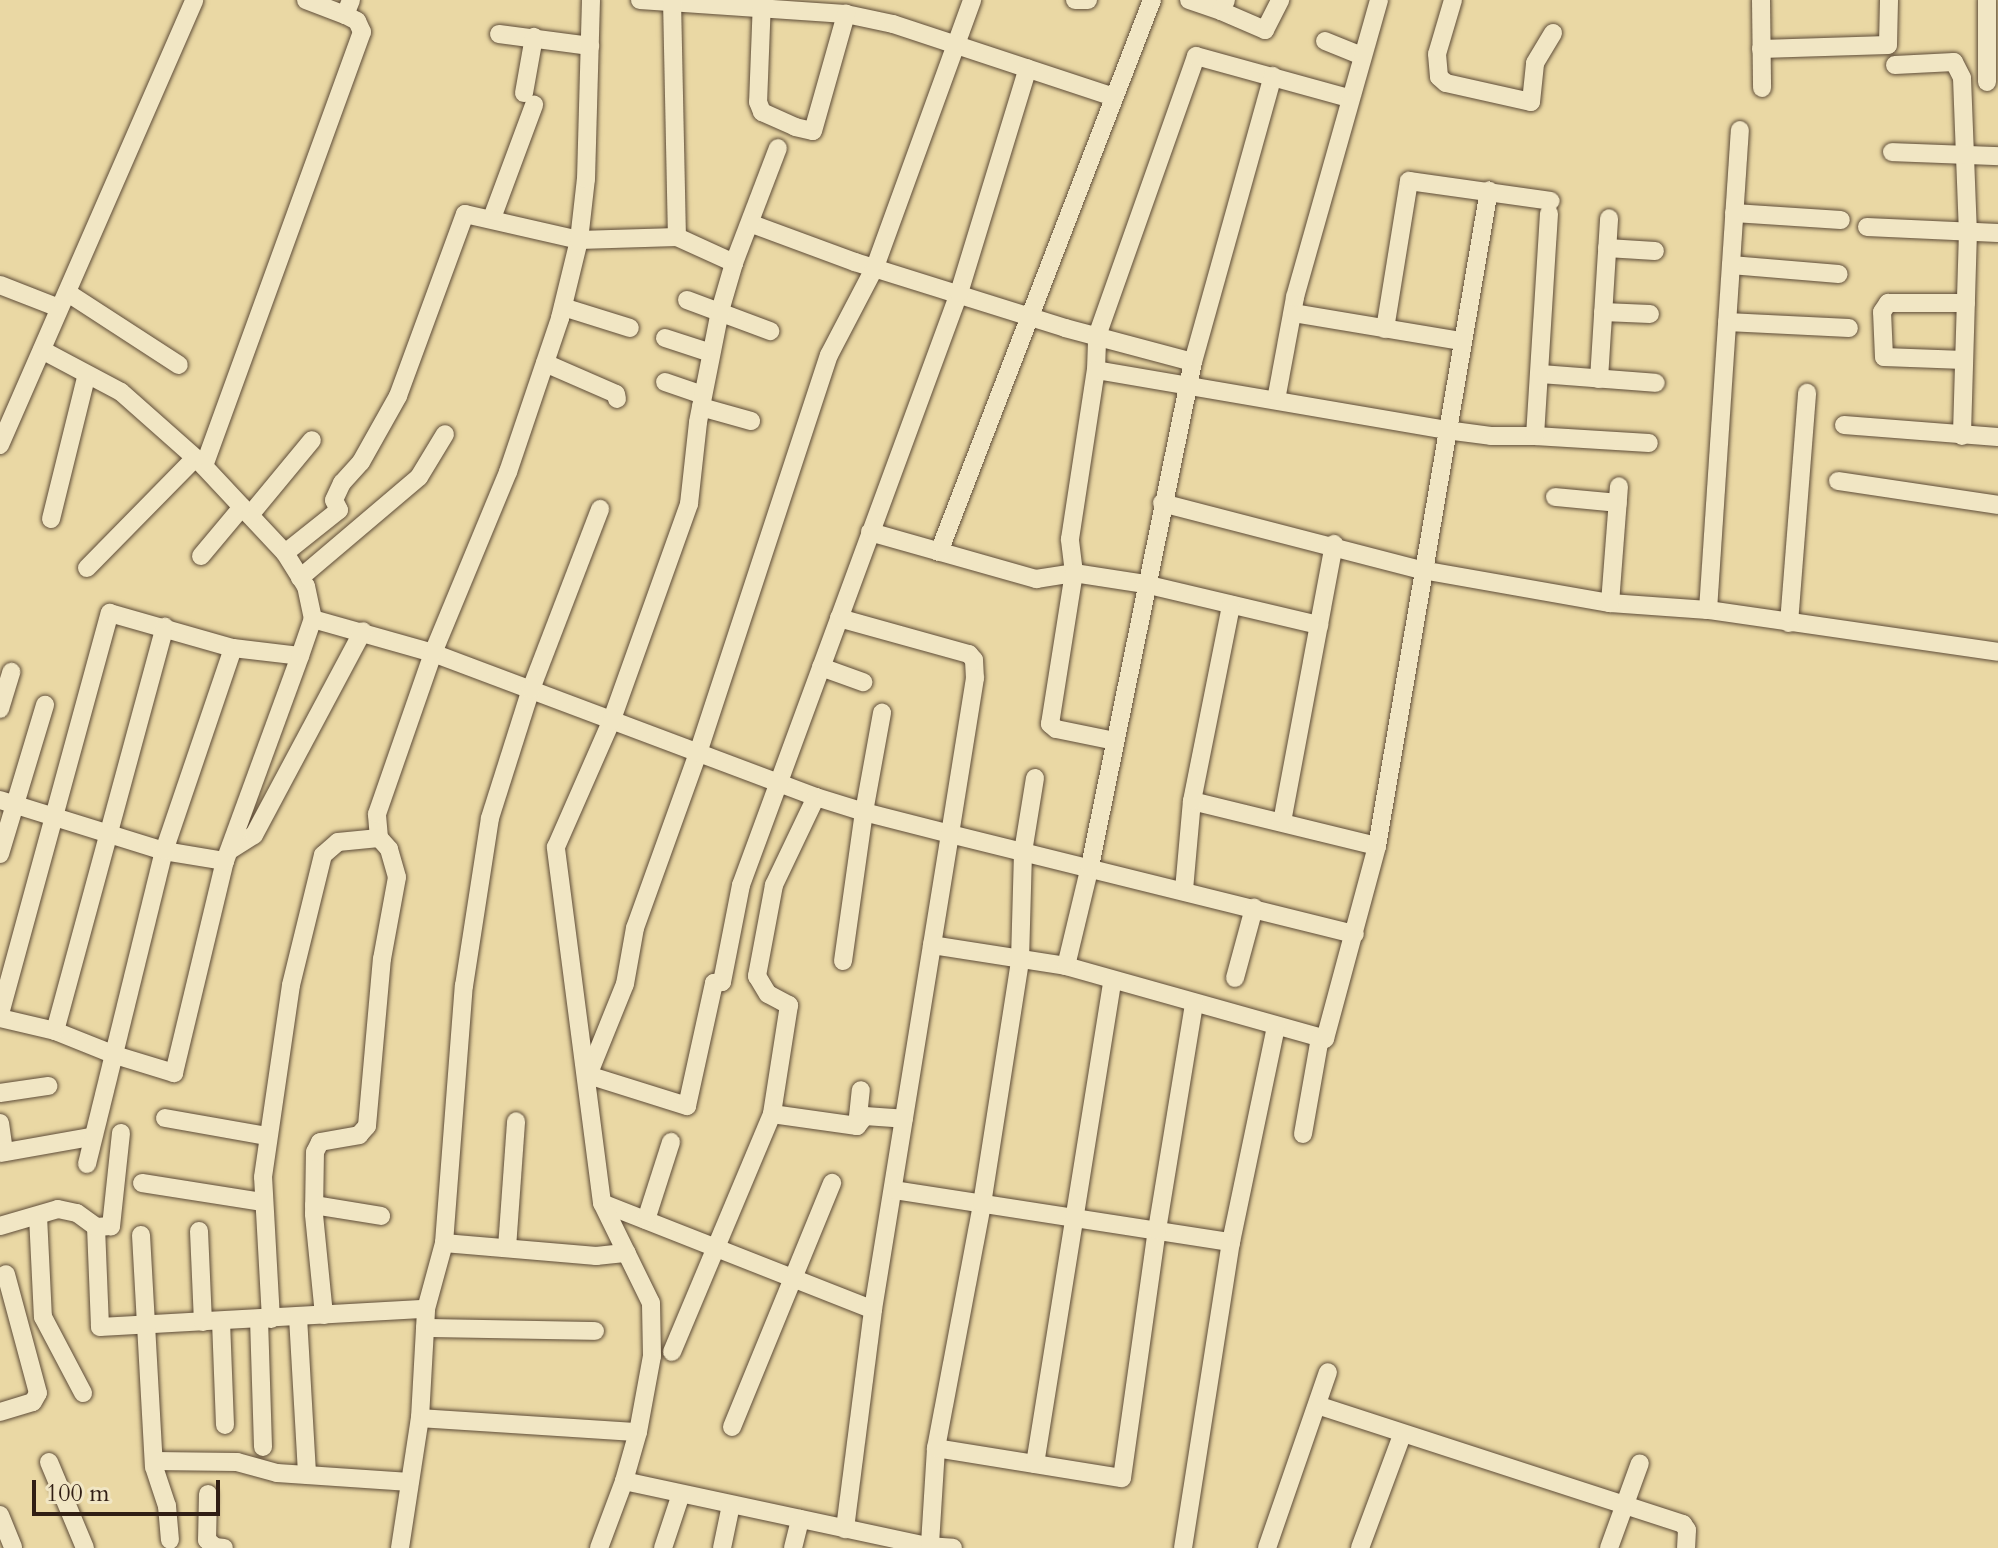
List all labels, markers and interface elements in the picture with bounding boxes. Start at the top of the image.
scale bar [36,1464,224,1514]
text: 100 m [46,1477,110,1510]

